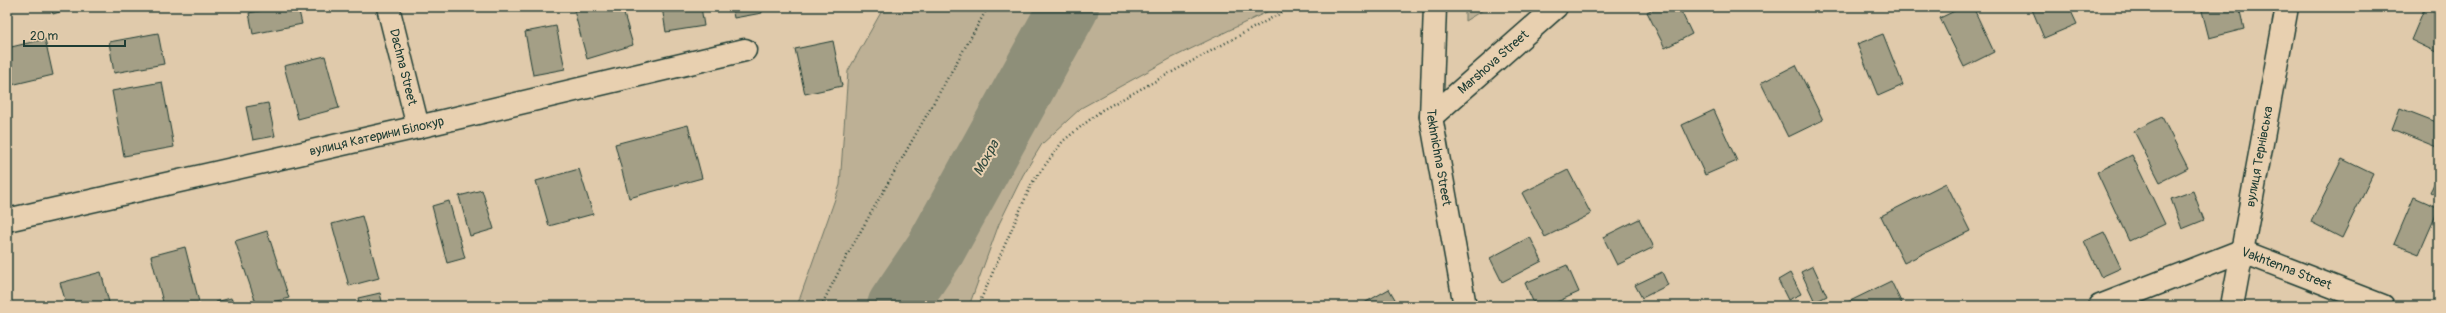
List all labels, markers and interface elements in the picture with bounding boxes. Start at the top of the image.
scale bar [24,22,125,48]
street label: Marshova Street [1455,26,1533,98]
street label: Dachna Street [386,27,420,108]
text: 20 m [30,29,59,44]
street label: вулиця Тернівська [2242,105,2277,208]
street label: Tekhnichna Street [1423,108,1455,208]
street label: вулиця Катерини Білокур [308,113,446,159]
water label: Мокра [969,136,1003,179]
street label: Vakhtenna Street [2239,244,2335,294]

